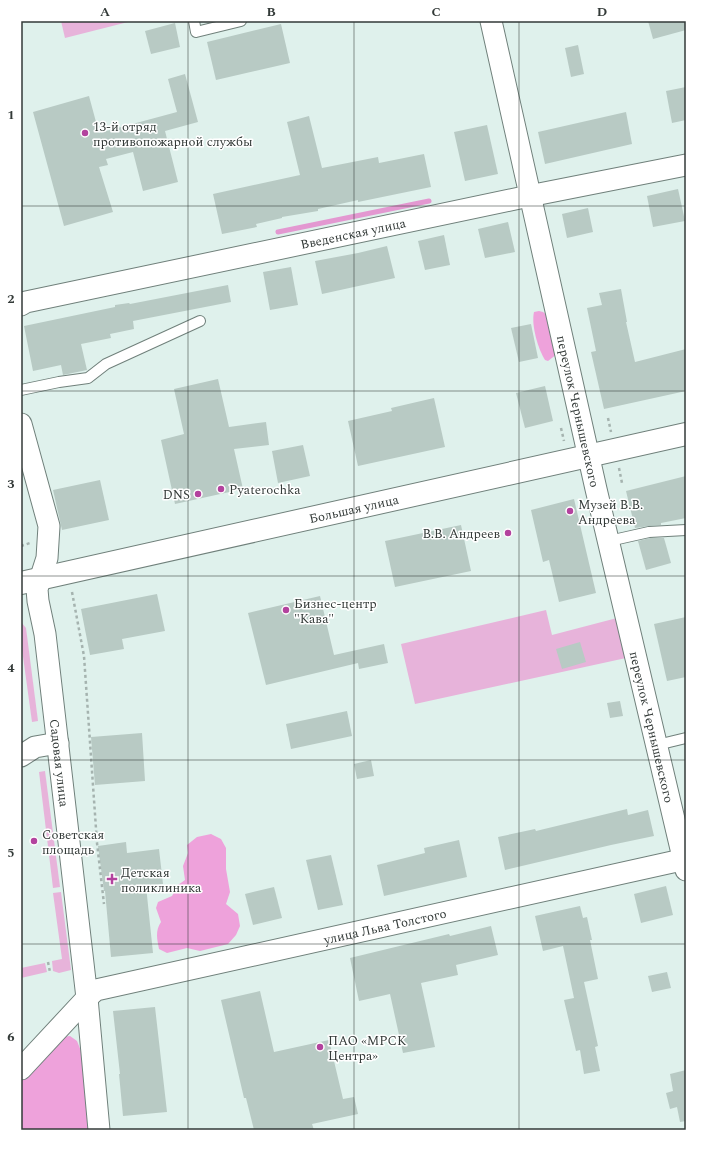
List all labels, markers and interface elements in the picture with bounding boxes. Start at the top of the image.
text: A [100,2,110,22]
text: B [266,2,276,22]
text: C [431,2,441,22]
text: D [597,2,607,22]
text: 1 [7,105,15,125]
place label: 13-й отряд противопожарной службы [93,117,253,152]
marker: 13-й отряд противопожарной службы [80,128,90,138]
street label: Введенская улица [299,213,408,255]
text: 2 [7,289,15,309]
street label: переулок Чернышевского [551,334,604,489]
text: 3 [7,474,15,494]
place label: Pyaterochka [229,480,301,500]
marker: Pyaterochka [216,484,226,494]
place label: DNS [163,485,190,505]
marker: DNS [193,489,203,499]
street label: Большая улица [307,490,401,529]
place label: Музей В.В. Андреева [578,495,643,530]
marker: Музей В.В. Андреева [565,506,575,516]
place label: В.В. Андреев [422,524,500,544]
marker: В.В. Андреев [503,528,513,538]
place label: Бизнес-центр "Кава" [294,594,377,629]
marker: Бизнес-центр "Кава" [281,605,291,615]
street label: переулок Чернышевского [624,649,679,805]
text: 4 [7,658,15,678]
street label: Садовая улица [44,718,74,809]
place label: Советская площадь [42,825,104,860]
marker: Советская площадь [29,836,39,846]
text: 5 [7,843,15,863]
place label: Детская поликлиника [121,863,202,898]
marker: Детская поликлиника [106,873,118,885]
street label: улица Льва Толстого [321,903,449,950]
text: 6 [7,1027,15,1047]
place label: ПАО «МРСК Центра» [328,1031,407,1066]
marker: ПАО «МРСК Центра» [315,1042,325,1052]

